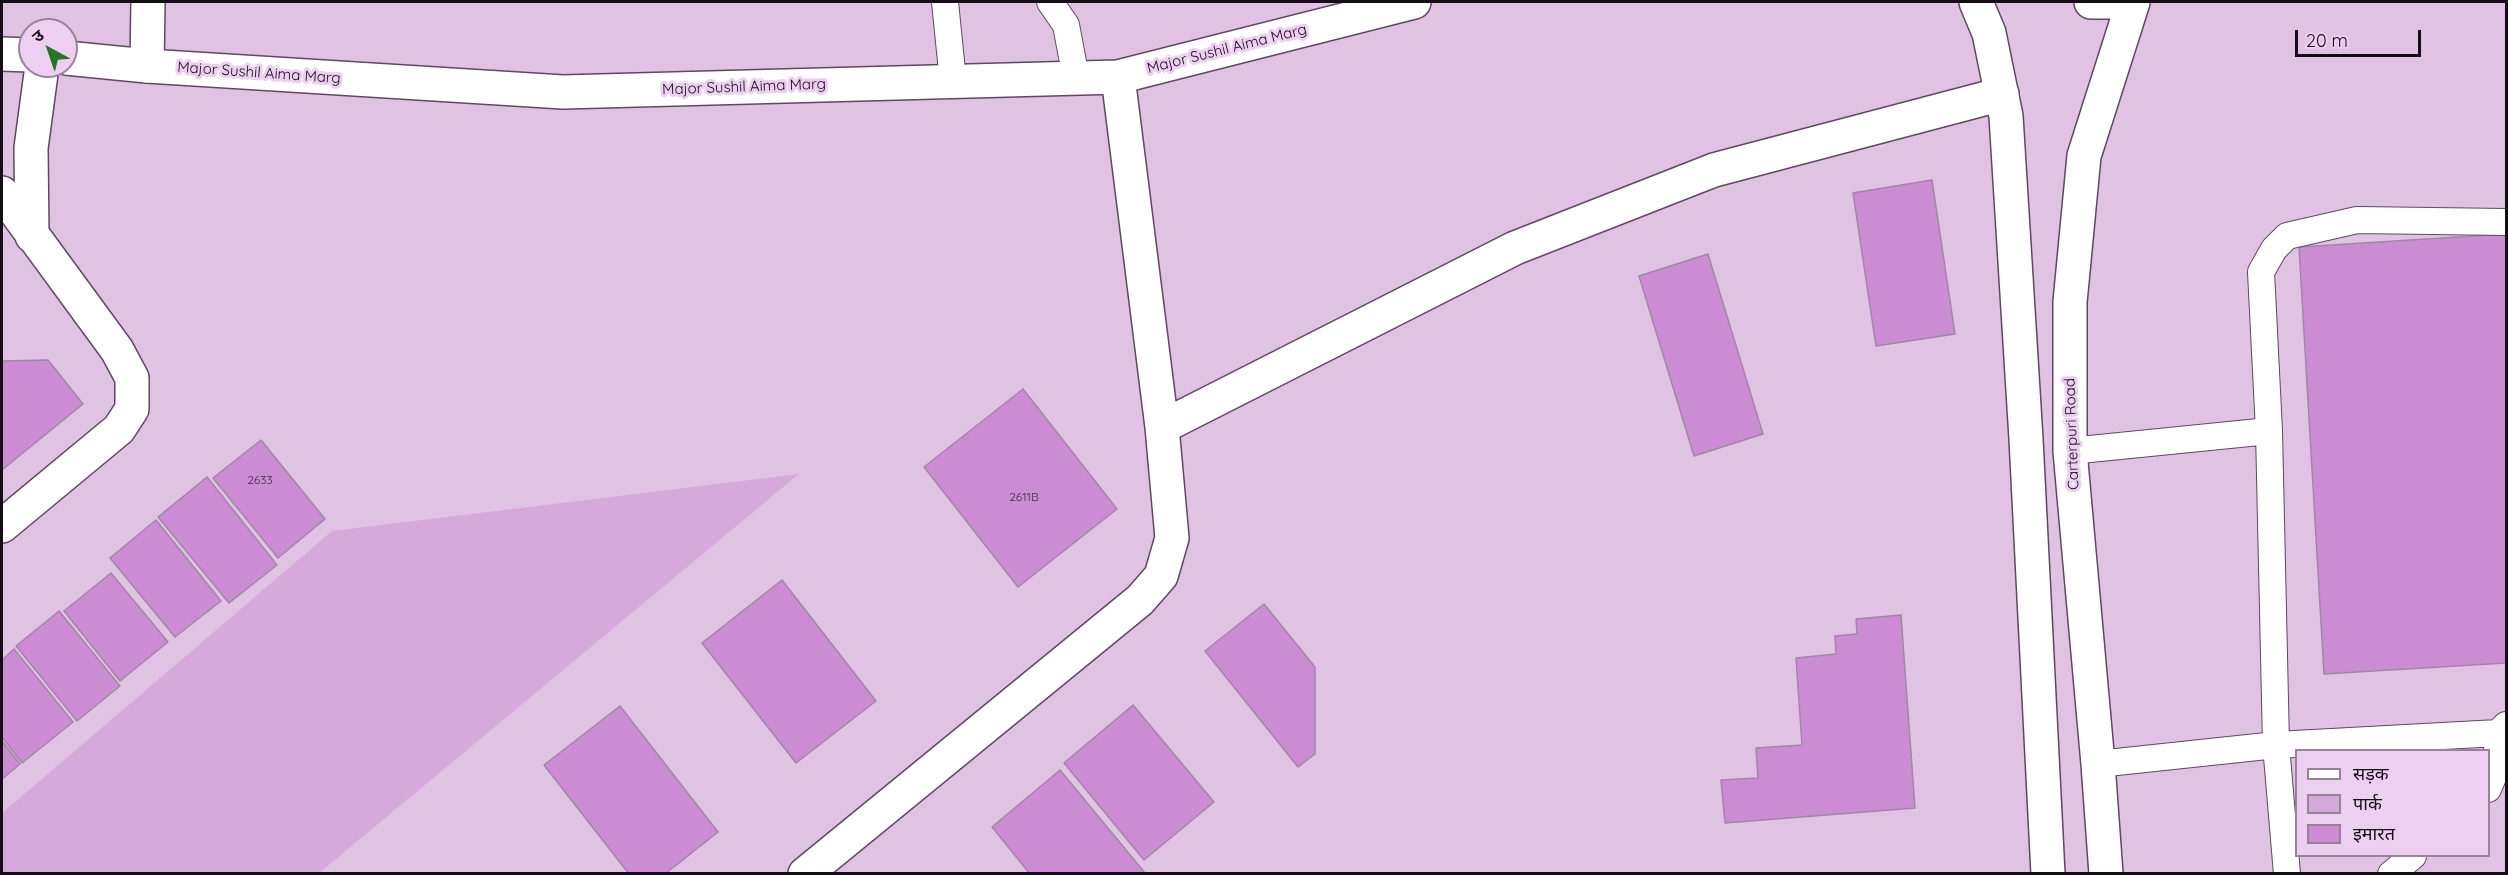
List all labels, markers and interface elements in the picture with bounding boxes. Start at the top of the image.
north arrow [18,18,78,78]
scale bar [2298,18,2424,56]
street label: Major Sushil Aima Marg [1145,20,1309,78]
text: उ [28,25,48,46]
text: 20 m [2306,29,2348,52]
street label: Major Sushil Aima Marg [177,58,341,88]
street label: Major Sushil Aima Marg [662,75,826,99]
street label: Carterpuri Road [2061,378,2083,490]
house number: 2633 [247,473,273,487]
house number: 2611B [1009,490,1039,504]
legend [2295,749,2490,857]
text: सड़क [2353,762,2389,785]
text: पार्क [2353,792,2382,815]
text: इमारत [2353,822,2395,845]

